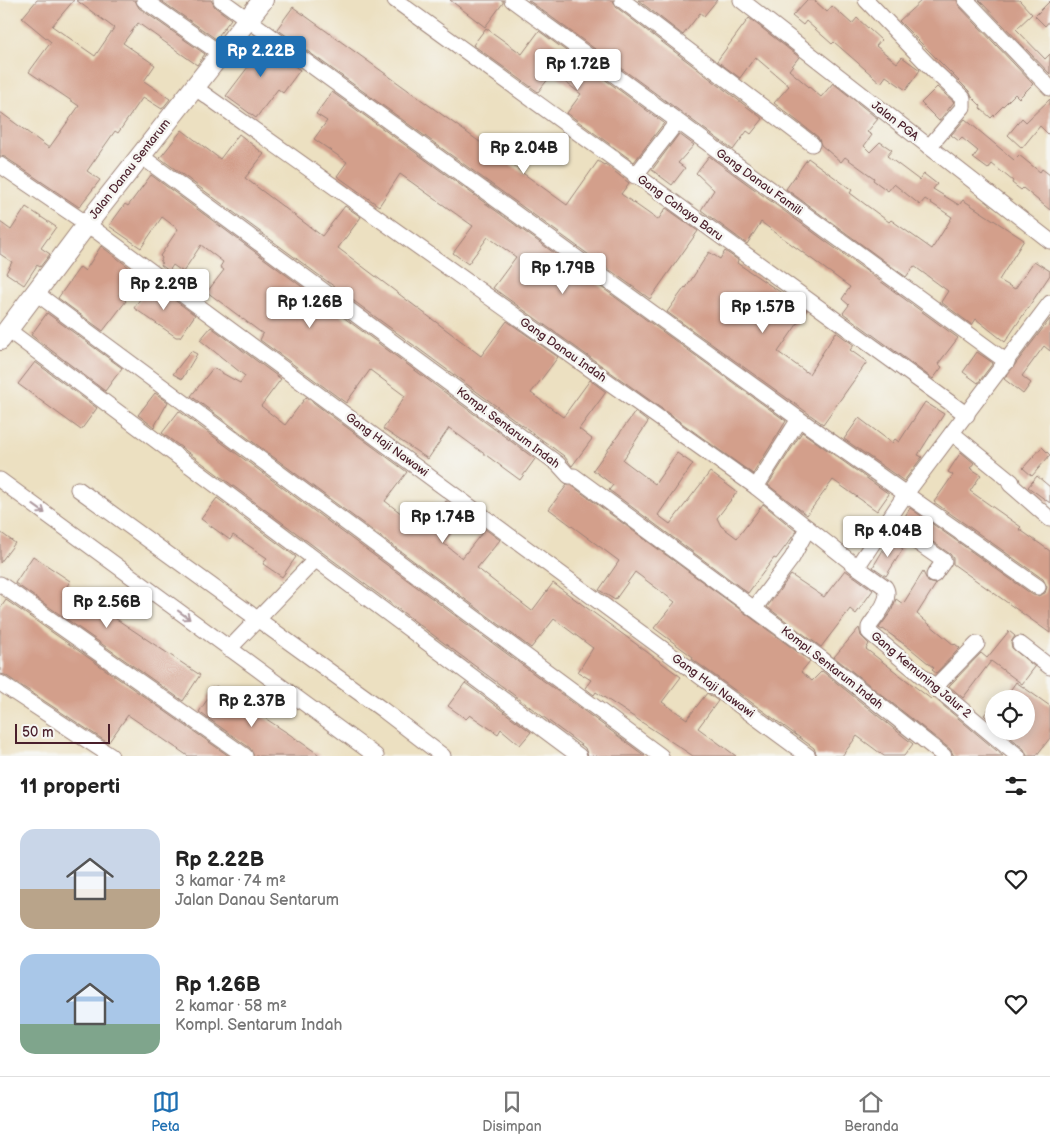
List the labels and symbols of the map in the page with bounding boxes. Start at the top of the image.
pin: Rp 2.22B [209,36,313,78]
pin: Rp 1.72B [526,48,630,91]
street label: Jalan PGA [868,98,922,145]
street label: Jalan Danau Sentarum [86,116,174,222]
pin: Rp 2.04B [472,132,576,175]
street label: Gang Danau Famili [713,146,805,219]
street label: Gang Cahaya Baru [634,172,726,244]
pin: Rp 1.79B [511,252,615,295]
pin: Rp 2.29B [112,268,216,311]
pin: Rp 1.26B [258,286,362,329]
pin: Rp 1.57B [711,292,815,334]
street label: Gang Danau Indah [517,314,610,386]
street label: Kompl. Sentarum Indah [453,384,563,472]
street label: Gang Haji Nawawi [343,410,431,480]
pin: Rp 1.74B [391,502,495,544]
one-way arrow [32,503,45,514]
pin: Rp 4.04B [836,516,940,558]
pin: Rp 2.56B [55,586,159,629]
one-way arrow [177,610,190,621]
street label: Kompl. Sentarum Indah [778,623,886,713]
street label: Gang Kemuning Jalur 2 [868,629,974,721]
street label: Gang Haji Nawawi [669,651,757,721]
pin: Rp 2.37B [200,686,304,728]
scale bar [15,721,110,744]

